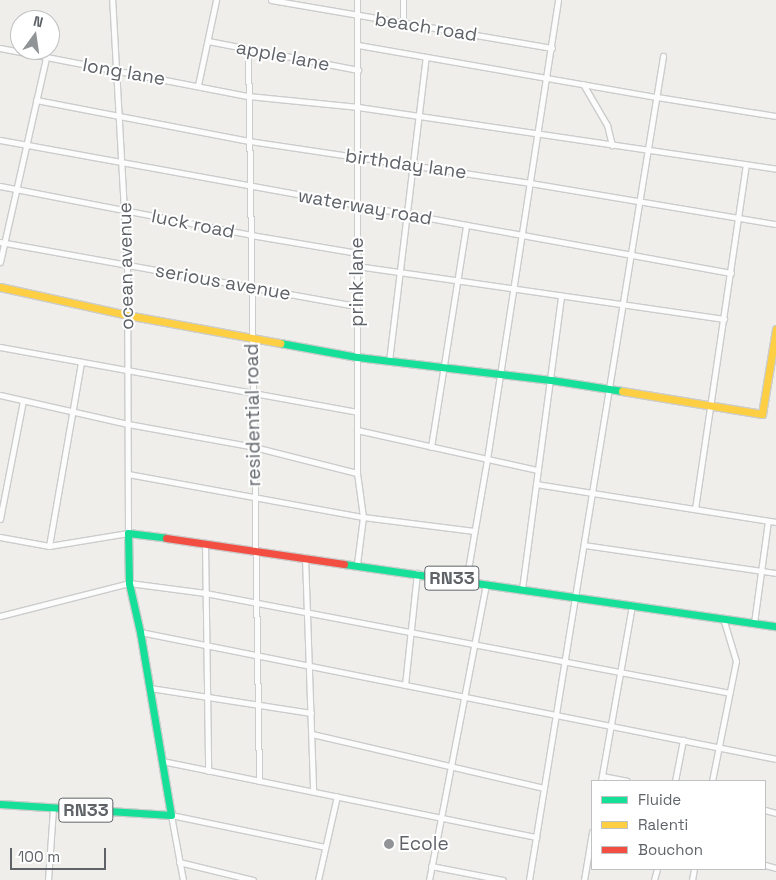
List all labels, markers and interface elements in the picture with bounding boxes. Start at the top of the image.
street label: beach road [373,8,479,46]
north arrow [10,10,60,60]
text: N [32,12,45,31]
street label: apple lane [234,36,332,76]
street label: long lane [81,54,167,90]
street label: birthday lane [344,144,468,184]
street label: waterway road [296,184,434,230]
street label: ocean avenue [113,202,139,330]
street label: luck road [149,205,237,243]
street label: prink lane [346,237,368,327]
street label: serious avenue [153,259,293,305]
street label: residential road [240,343,266,487]
road number: RN33 [423,562,481,594]
legend [591,780,766,870]
text: Fluide [638,790,681,809]
road number: RN33 [57,794,115,826]
text: Ralenti [638,815,688,834]
place label: Ecole [399,833,449,855]
scale bar [12,838,109,870]
marker: Ecole [383,838,395,850]
text: Bouchon [638,840,703,859]
text: 100 m [18,847,60,866]

